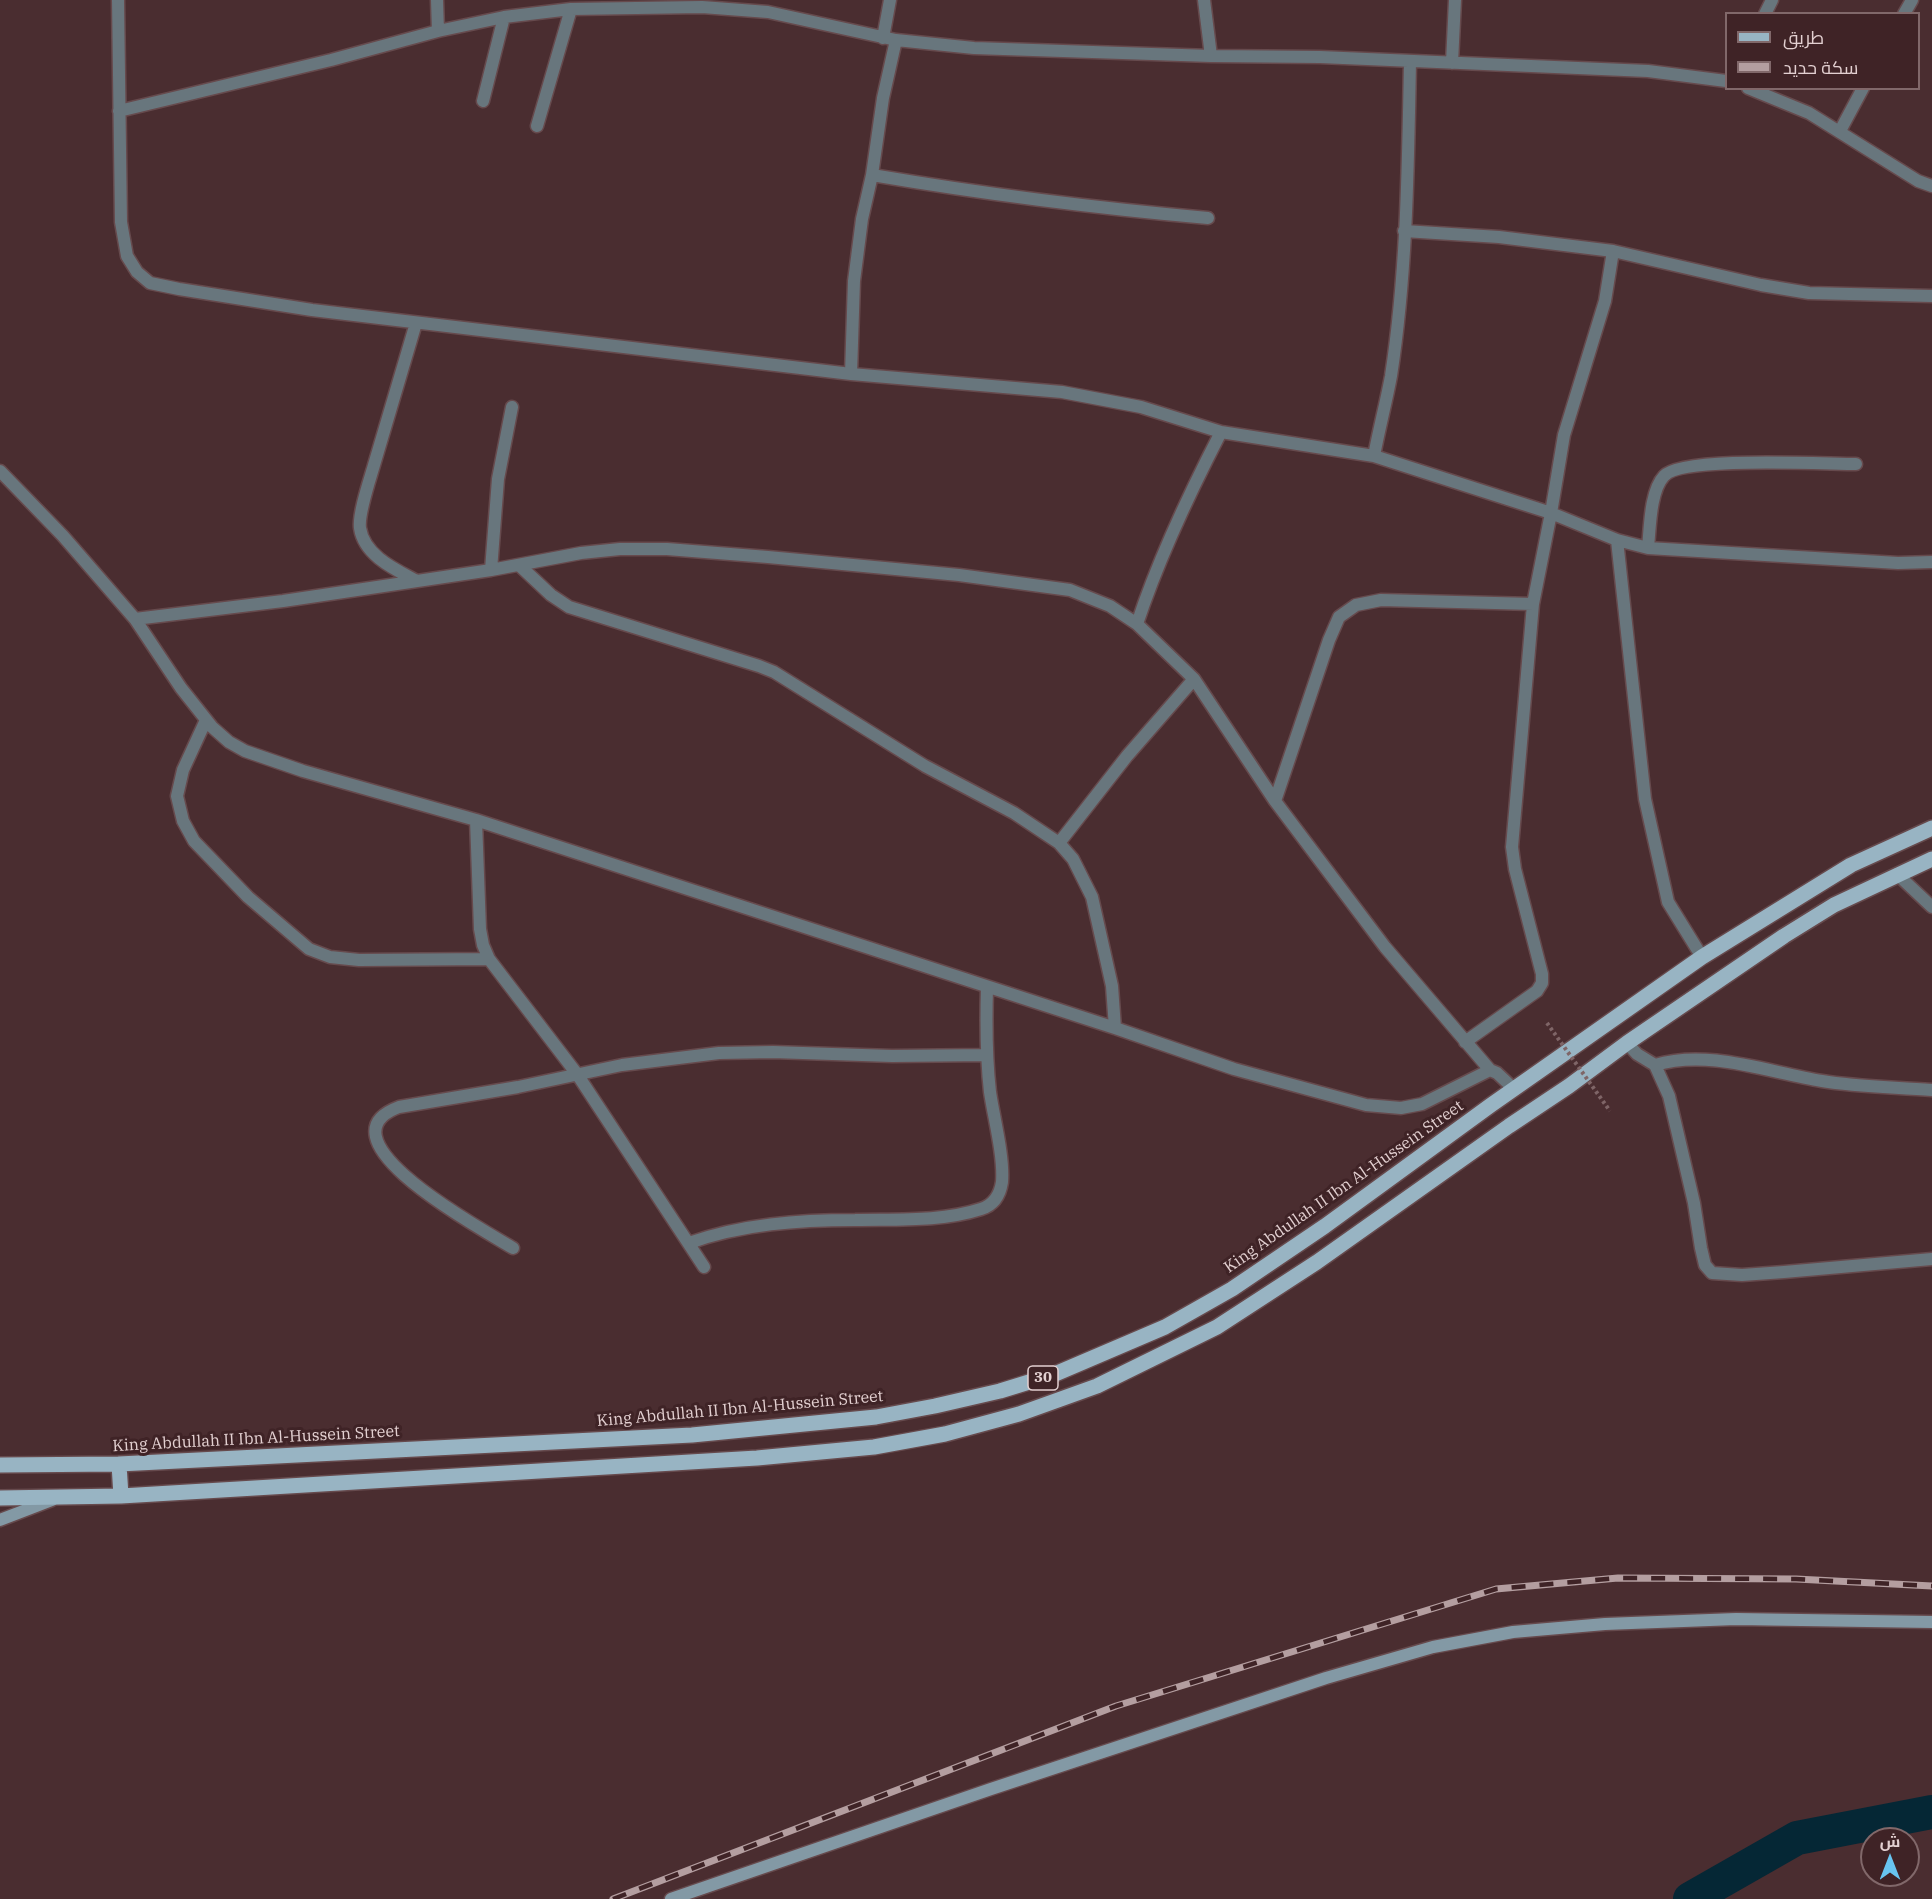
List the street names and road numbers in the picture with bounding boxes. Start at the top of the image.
street label: King Abdullah II Ibn Al-Hussein Street [1221,1097,1467,1277]
road number: 30 [1028,1366,1058,1390]
street label: King Abdullah II Ibn Al-Hussein Street [596,1387,884,1431]
street label: King Abdullah II Ibn Al-Hussein Street [112,1422,400,1456]

